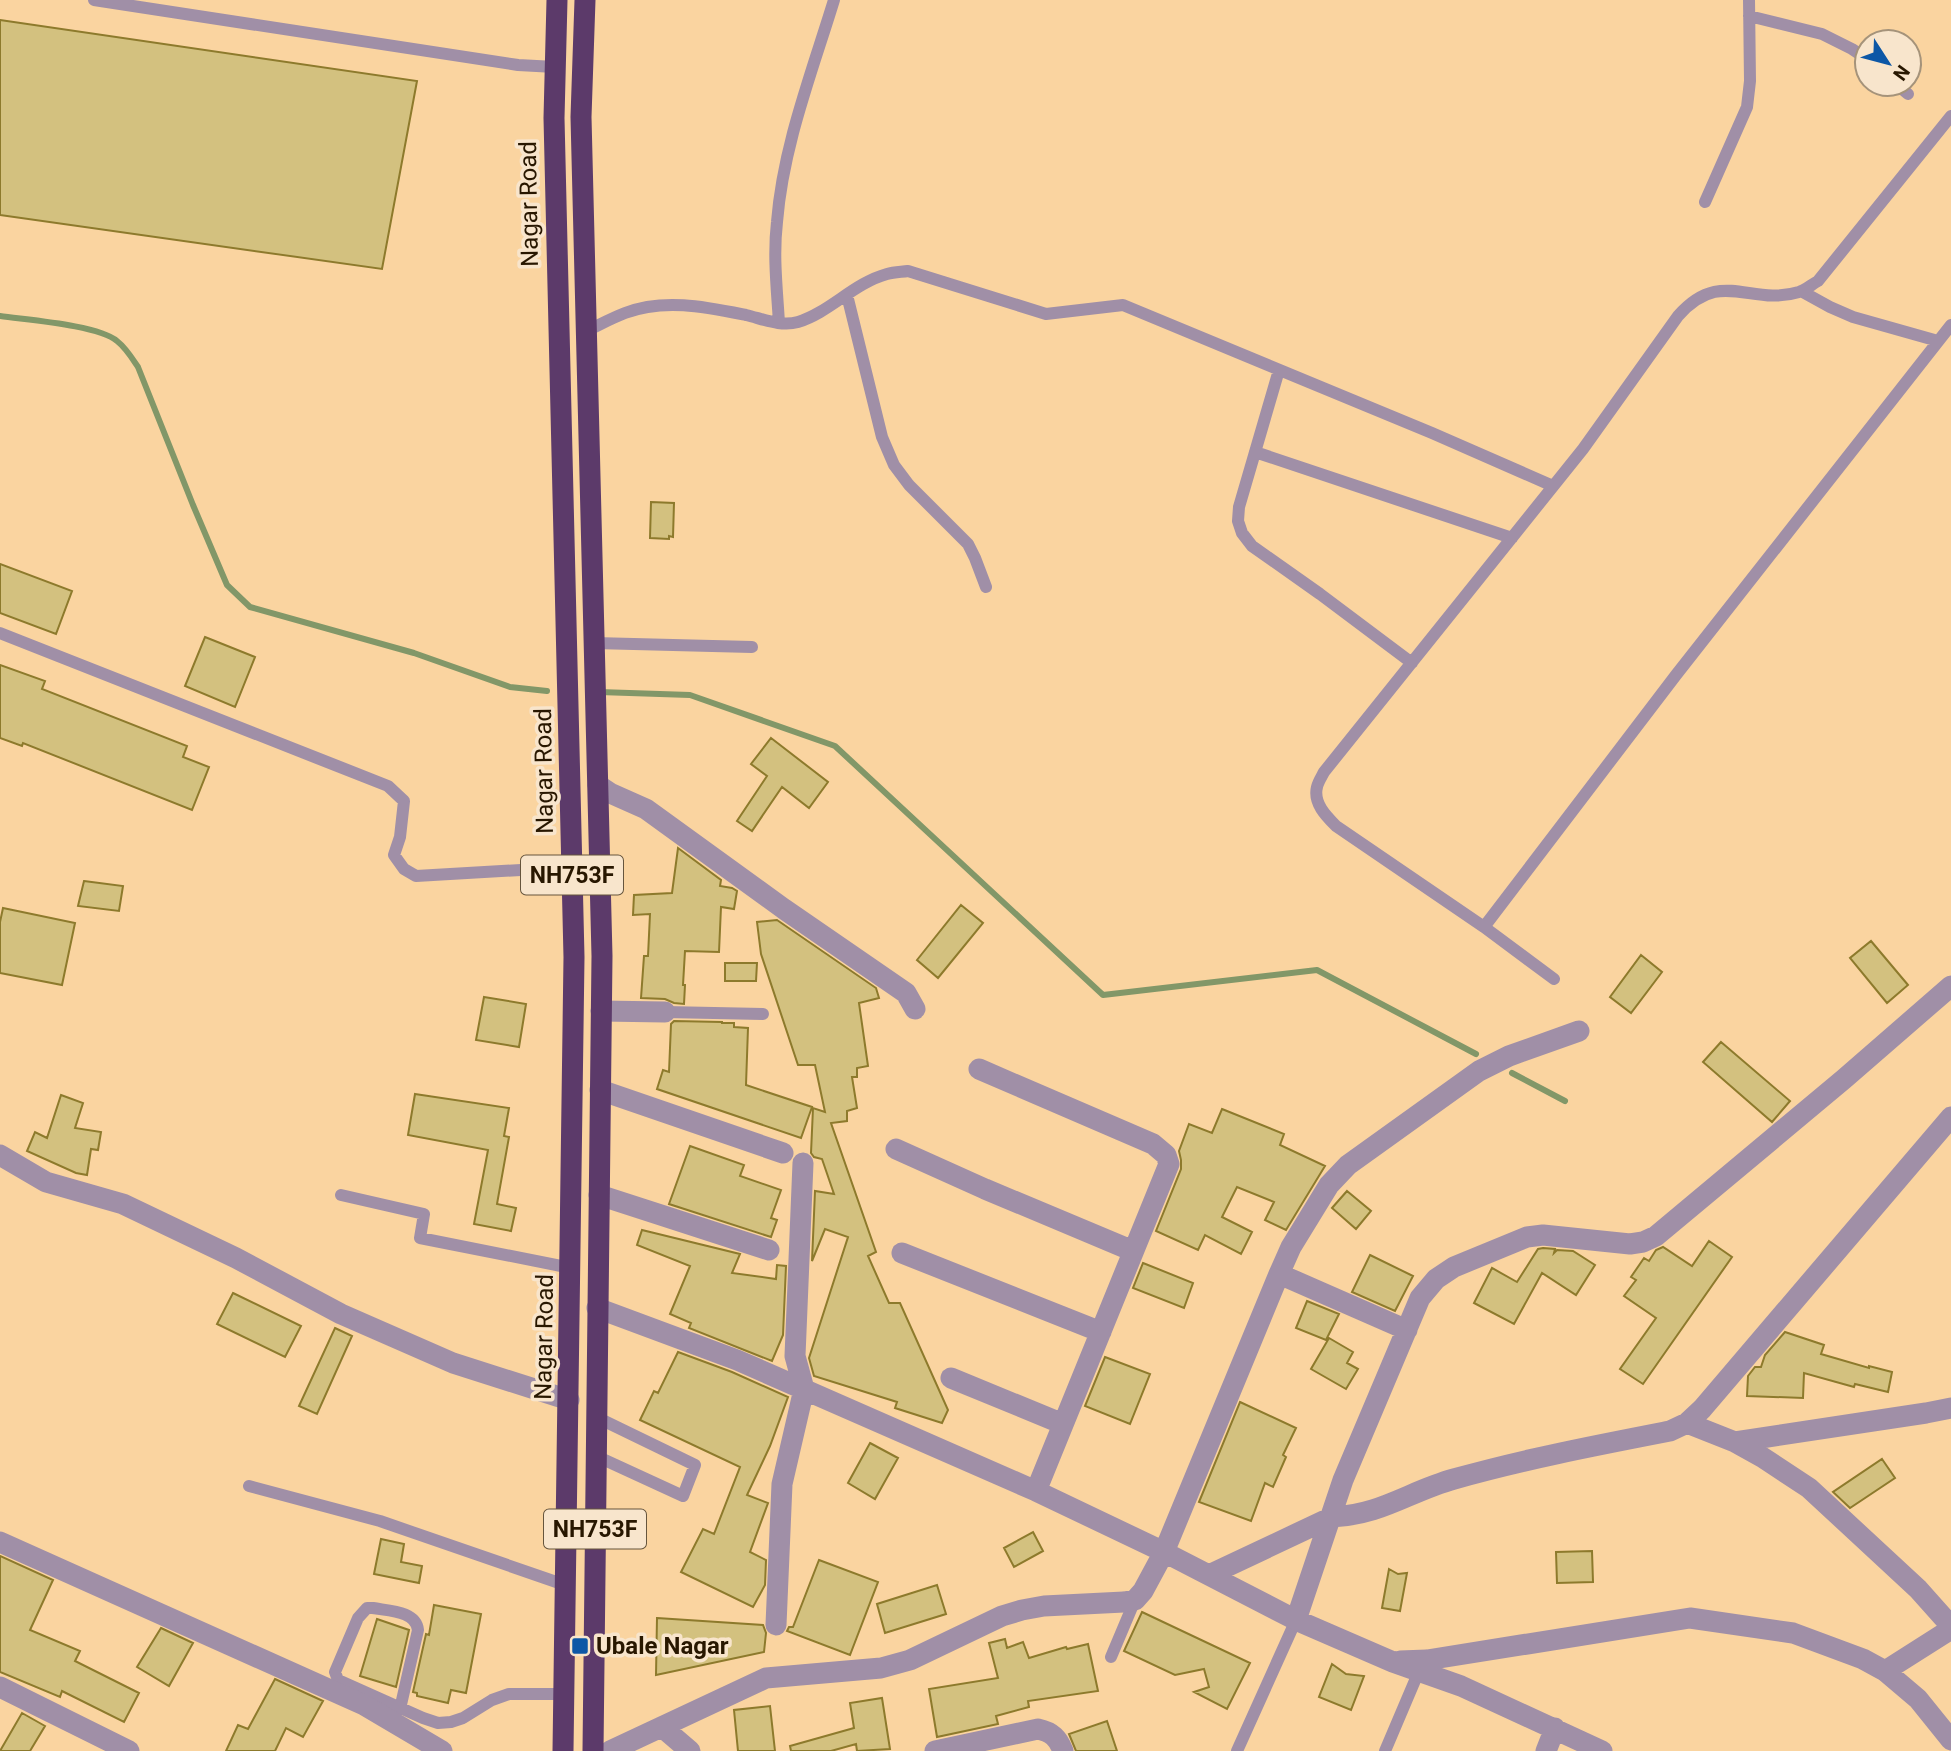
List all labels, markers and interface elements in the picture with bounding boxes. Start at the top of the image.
north arrow [1853,28,1923,98]
text: N [1888,61,1915,85]
street label: Nagar Road [514,141,544,267]
street label: Nagar Road [529,708,559,834]
road number: NH753F [521,856,623,894]
street label: Nagar Road [529,1274,559,1400]
road number: NH753F [544,1510,646,1548]
place label: Ubale Nagar [596,1632,729,1660]
marker: Ubale Nagar [570,1636,590,1656]

